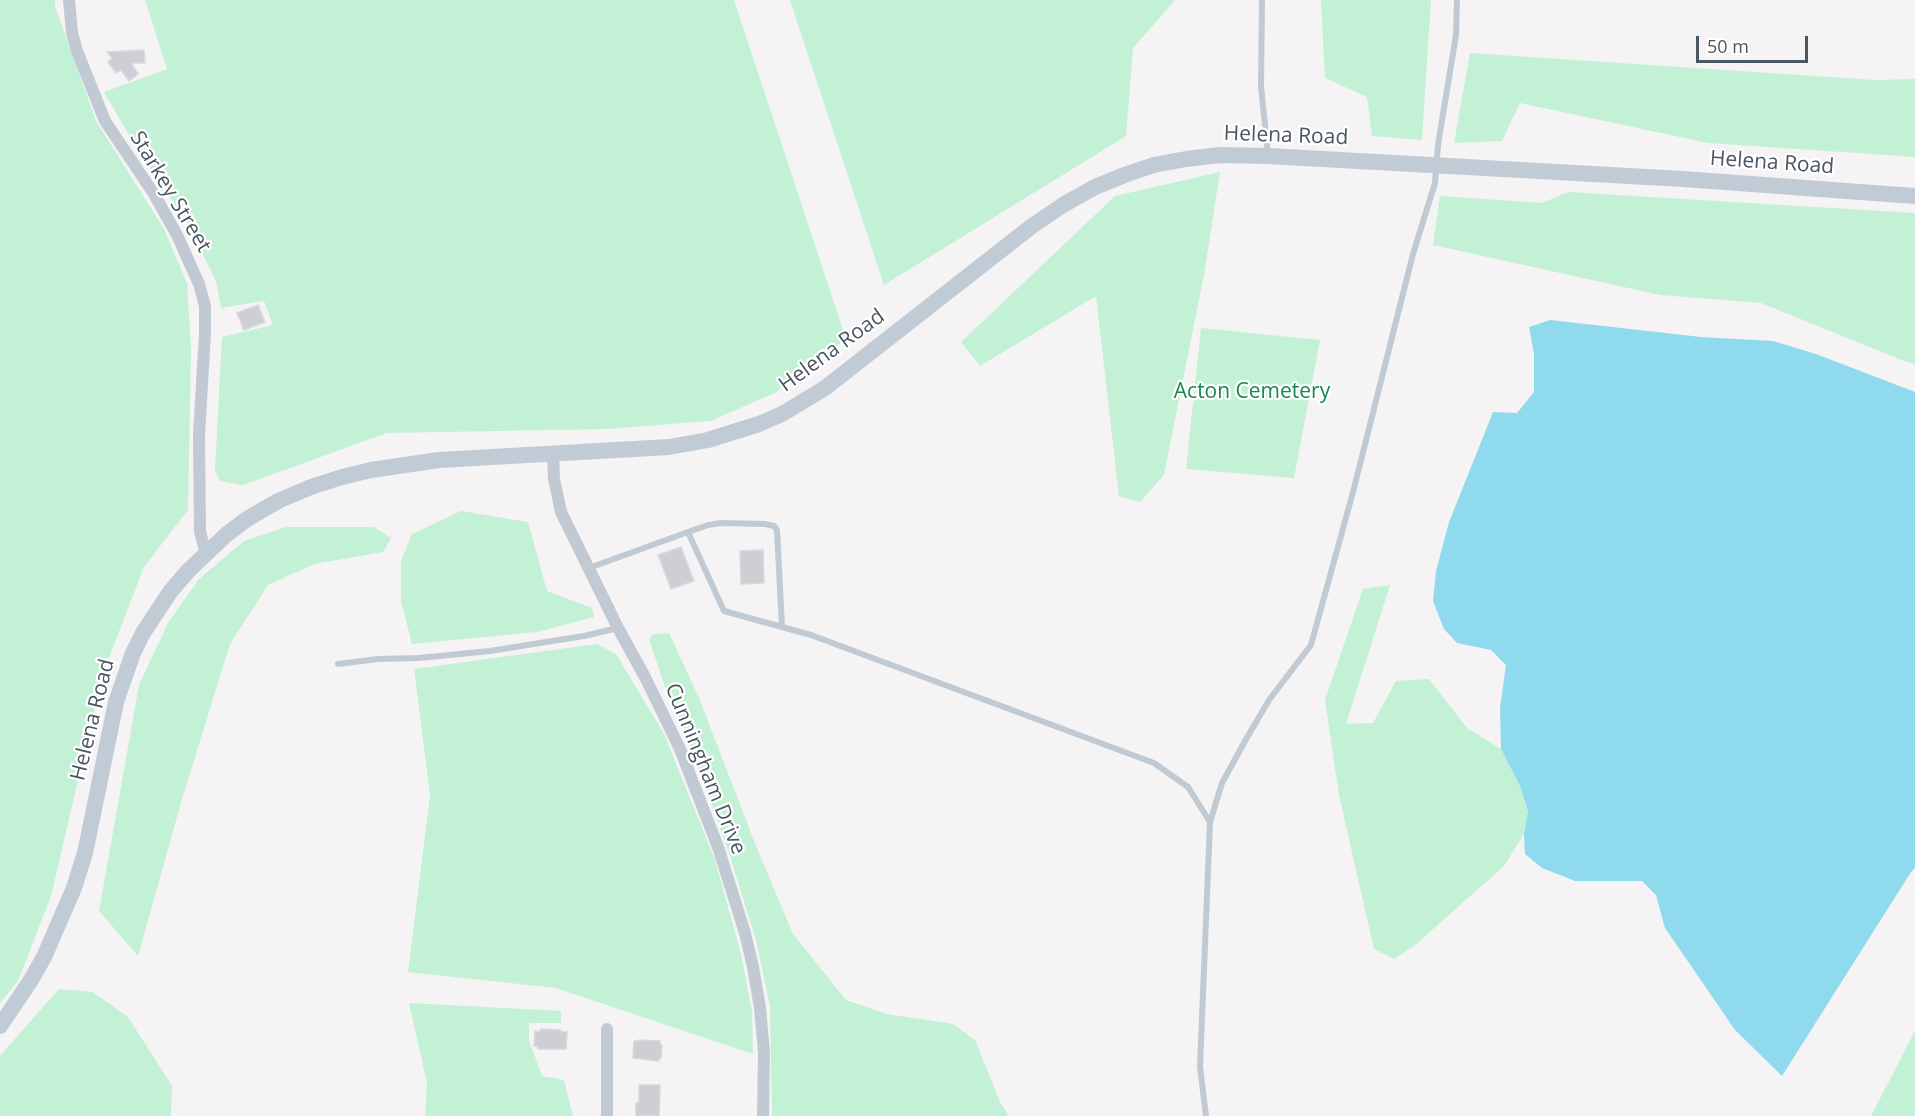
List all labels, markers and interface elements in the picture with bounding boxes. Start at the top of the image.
scale bar [1699,24,1812,62]
text: 50 m [1707,34,1749,58]
street label: Helena Road [1223,121,1349,151]
street label: Starkey Street [124,127,216,257]
street label: Helena Road [1709,146,1835,180]
street label: Helena Road [774,304,890,398]
park label: Acton Cemetery [1174,379,1330,405]
street label: Helena Road [66,657,120,783]
street label: Cunningham Drive [659,680,751,858]

